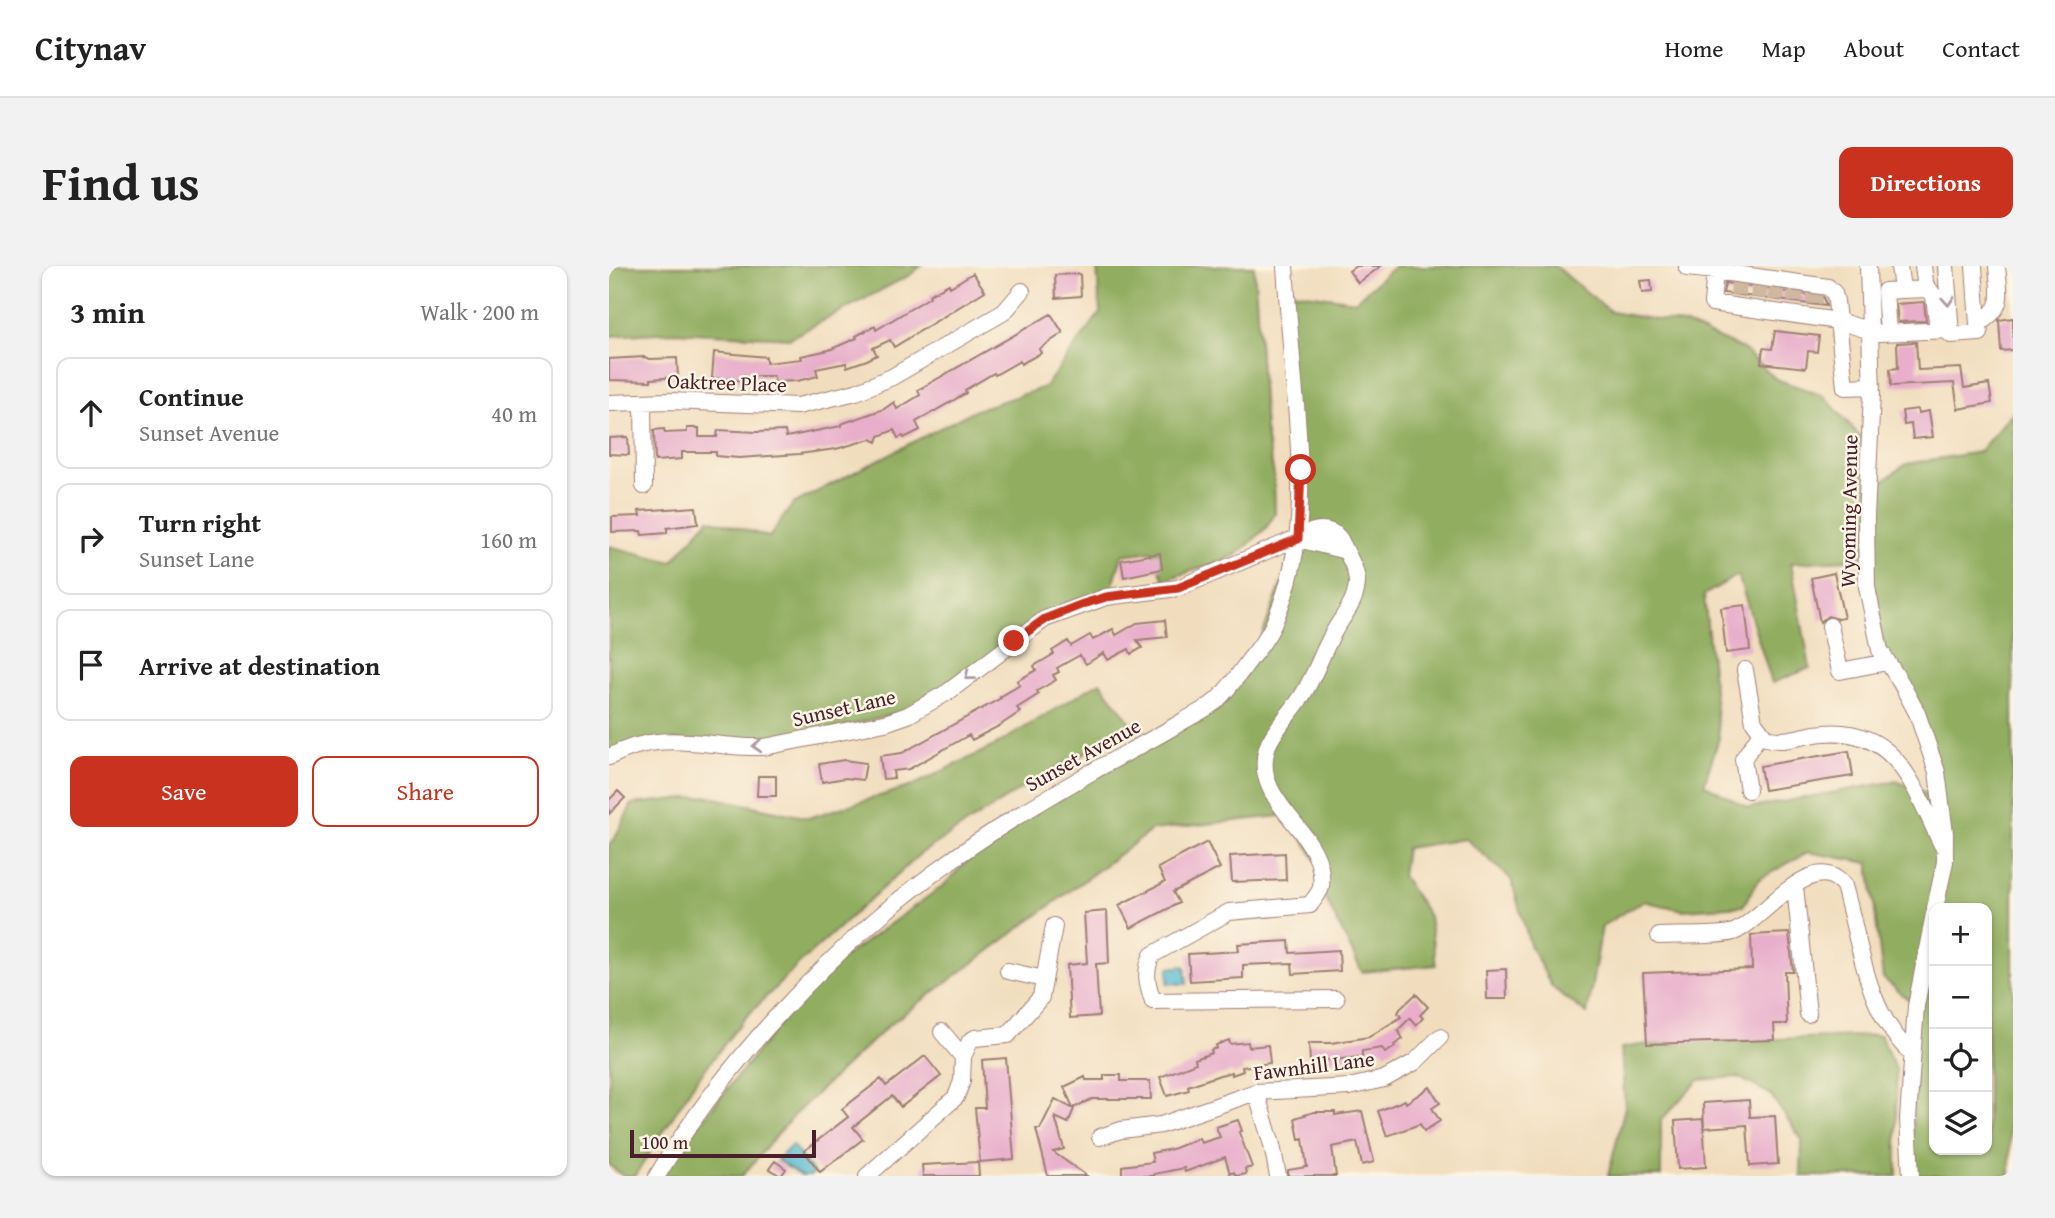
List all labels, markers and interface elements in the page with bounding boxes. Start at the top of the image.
text: Citynav [35,24,146,72]
text: Home [1665,31,1724,66]
text: Map [1762,31,1806,66]
text: About [1844,31,1904,66]
text: Contact [1942,31,2020,66]
text: Find us [42,146,200,218]
button: Directions [1839,147,2013,218]
text: 3 min [70,290,145,334]
text: Walk · 200 m [420,295,539,328]
one-way arrow [1941,295,1956,306]
street label: Oaktree Place [667,365,788,400]
text: Continue [139,377,244,416]
icon: ahead [72,394,110,432]
text: 40 m [491,397,537,430]
text: Sunset Avenue [139,416,279,449]
street label: Wyoming Avenue [1832,434,1865,588]
route start [1285,454,1316,485]
text: Turn right [139,503,261,542]
icon: right [72,520,110,558]
text: 160 m [480,523,537,556]
text: Sunset Lane [139,542,254,575]
route end [998,625,1029,656]
icon: arrive [72,646,110,684]
text: Arrive at destination [139,646,380,685]
one-way arrow [965,668,977,680]
street label: Sunset Lane [789,681,899,734]
street label: Sunset Avenue [1019,710,1146,799]
one-way arrow [751,739,762,754]
button: Save [70,756,298,827]
button: Share [312,756,539,827]
map controls [1929,903,1992,1155]
button: + [1929,903,1992,966]
button: − [1929,966,1992,1029]
button: locate [1929,1029,1992,1092]
street label: Fawnhill Lane [1252,1043,1376,1088]
button: layers [1929,1092,1992,1155]
scale bar [630,1127,815,1159]
text: 100 m [641,1128,688,1156]

